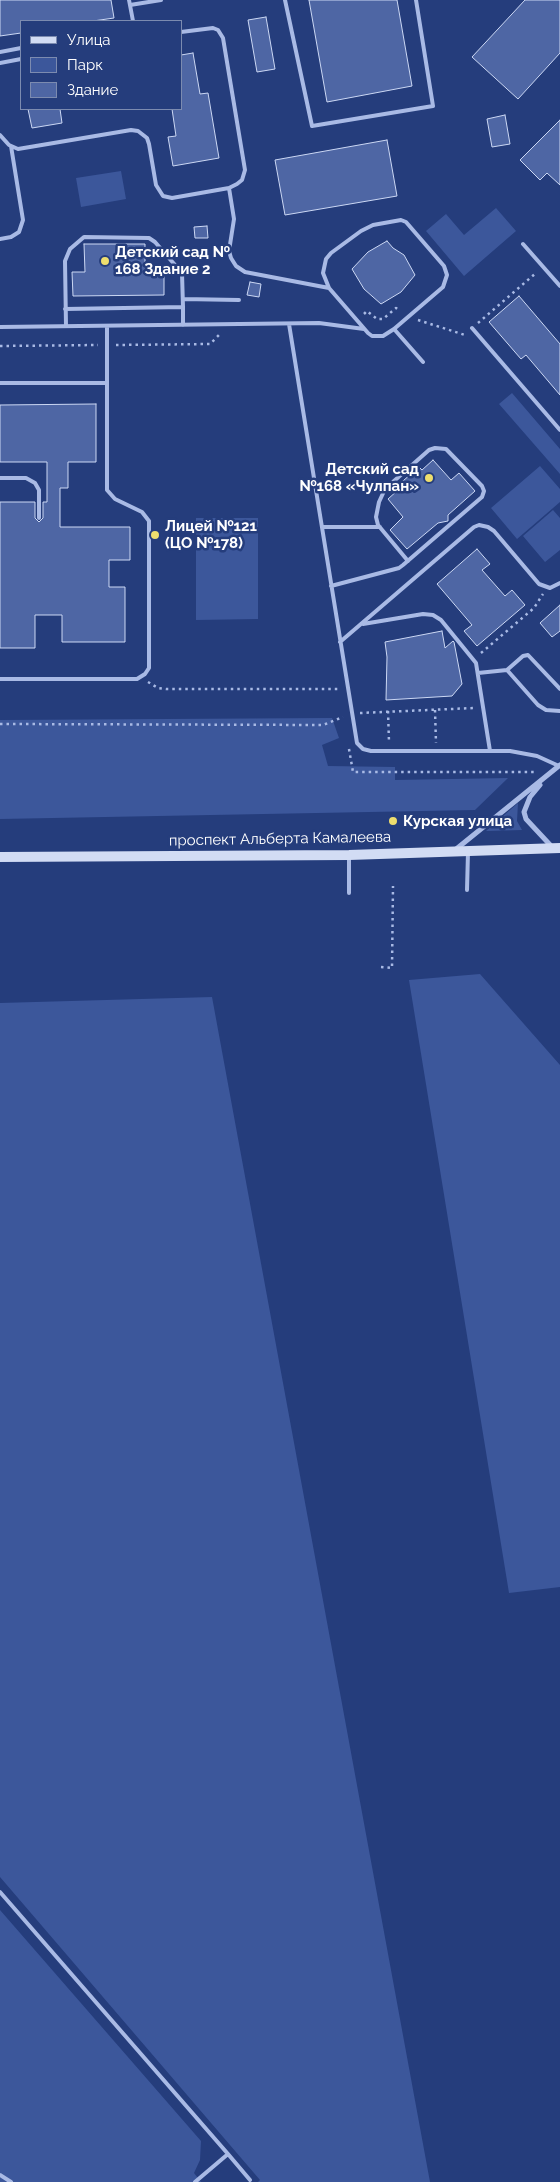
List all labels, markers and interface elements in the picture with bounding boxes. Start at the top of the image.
legend [20,20,182,110]
text: Улица [67,31,111,49]
text: Парк [67,56,103,74]
text: Здание [67,81,118,99]
place label: Детский сад № 168 Здание 2 [115,243,230,278]
marker: Детский сад № 168 Здание 2 [99,255,111,267]
place label: Детский сад №168 «Чулпан» [299,460,419,495]
marker: Детский сад №168 «Чулпан» [423,472,435,484]
place label: Лицей №121 (ЦО №178) [165,517,257,552]
marker: Лицей №121 (ЦО №178) [149,529,161,541]
place label: Курская улица [403,812,512,830]
marker: Курская улица [387,815,399,827]
street label: проспект Альберта Камалеева [169,828,391,850]

